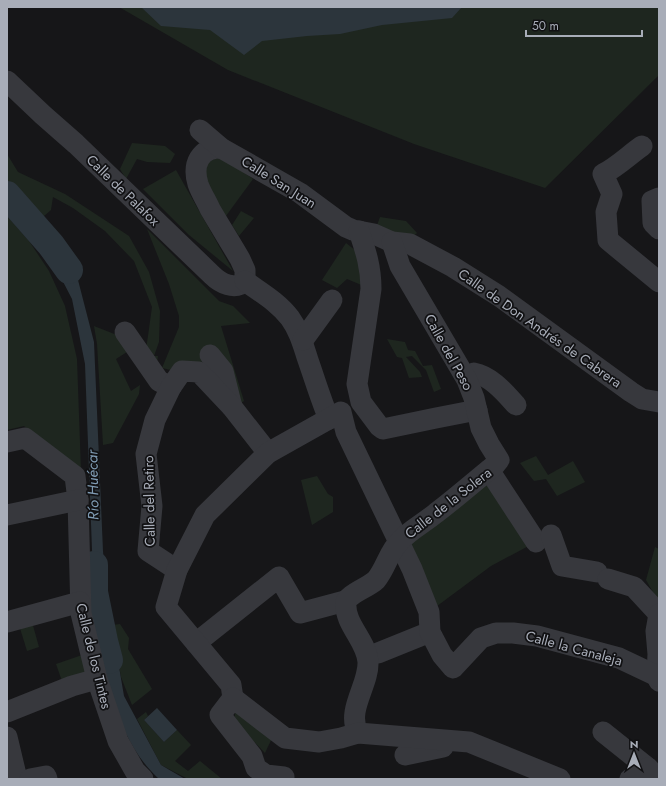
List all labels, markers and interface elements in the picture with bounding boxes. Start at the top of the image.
scale bar [526,12,642,38]
text: 50 m [532,17,559,35]
street label: Calle de Palafox [82,150,164,230]
street label: Calle San Juan [238,151,320,213]
street label: Calle de Don Andrés de Cabrera [454,264,626,392]
street label: Calle del Peso [420,310,478,394]
water label: Río Huécar [81,449,105,520]
street label: Calle del Retiro [138,455,160,547]
street label: Calle de la Solera [400,463,496,543]
street label: Calle de los Tintes [71,601,117,711]
street label: Calle la Canaleja [523,625,625,671]
north arrow [614,734,654,774]
text: N [630,736,638,752]

